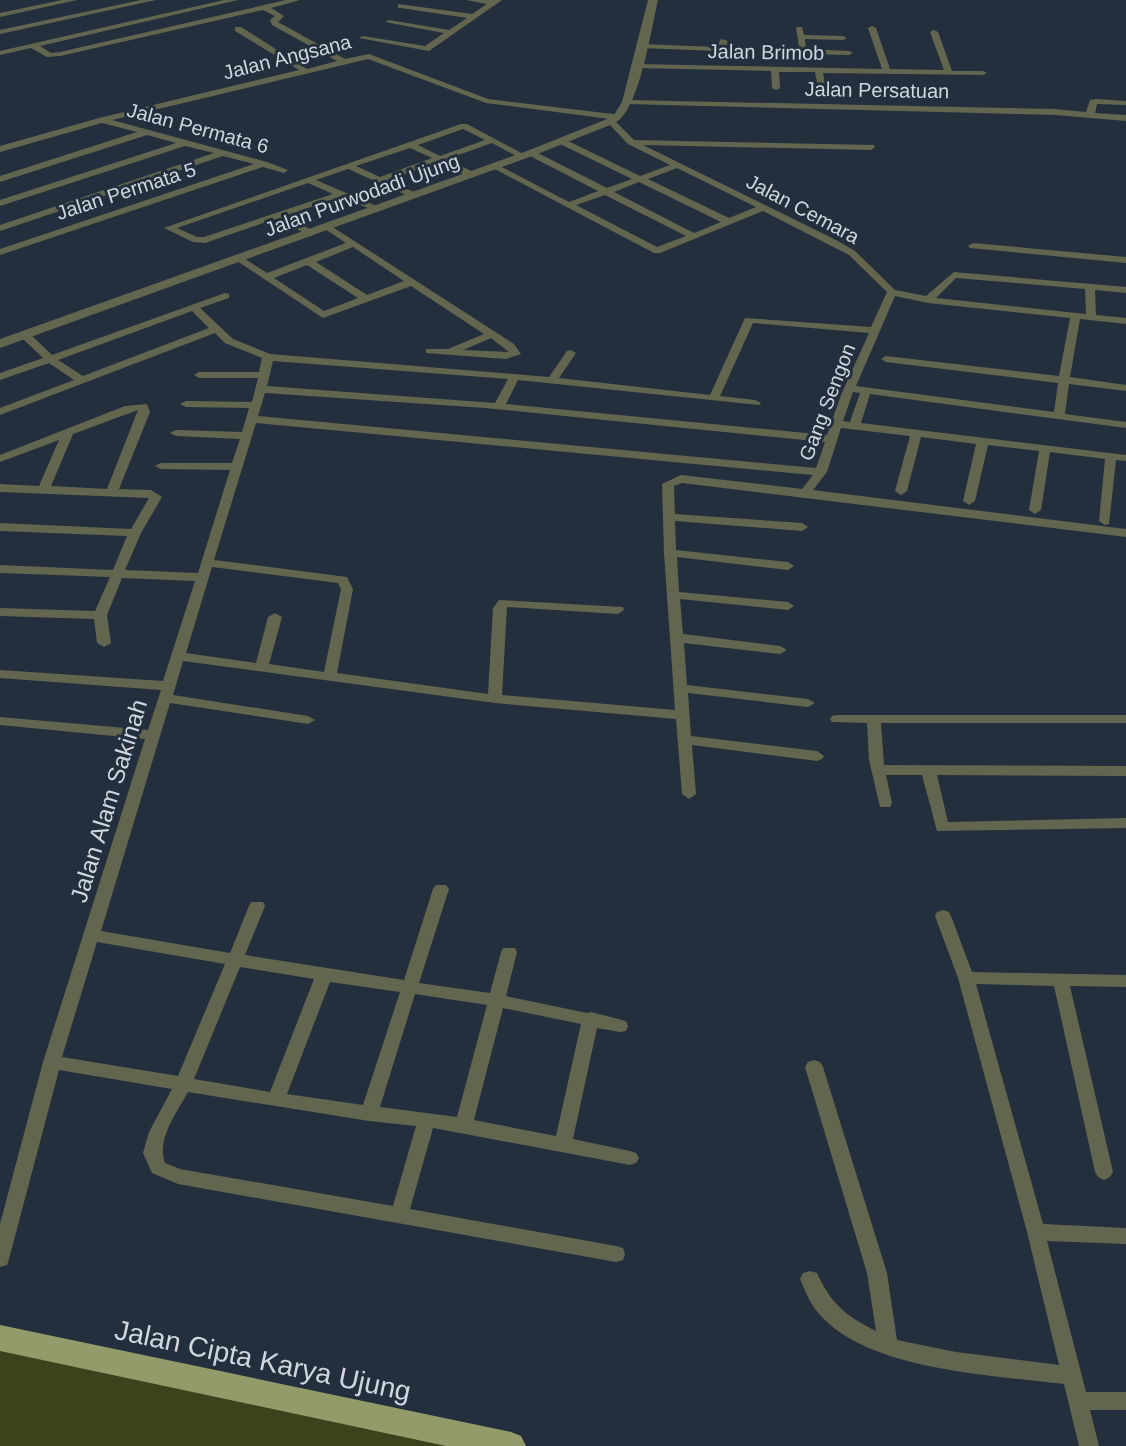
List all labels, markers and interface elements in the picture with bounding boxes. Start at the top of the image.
street label: Jalan Angsana [221,30,354,84]
street label: Jalan Brimob [707,40,825,64]
street label: Jalan Persatuan [805,78,949,102]
street label: Jalan Permata 6 [125,99,271,157]
street label: Jalan Purwodadi Ujung [262,149,462,241]
street label: Jalan Permata 5 [53,158,199,224]
street label: Jalan Cemara [743,170,864,248]
street label: Gang Sengon [795,340,859,464]
street label: Jalan Alam Sakinah [65,696,152,906]
street label: Jalan Cipta Karya Ujung [112,1314,414,1407]

